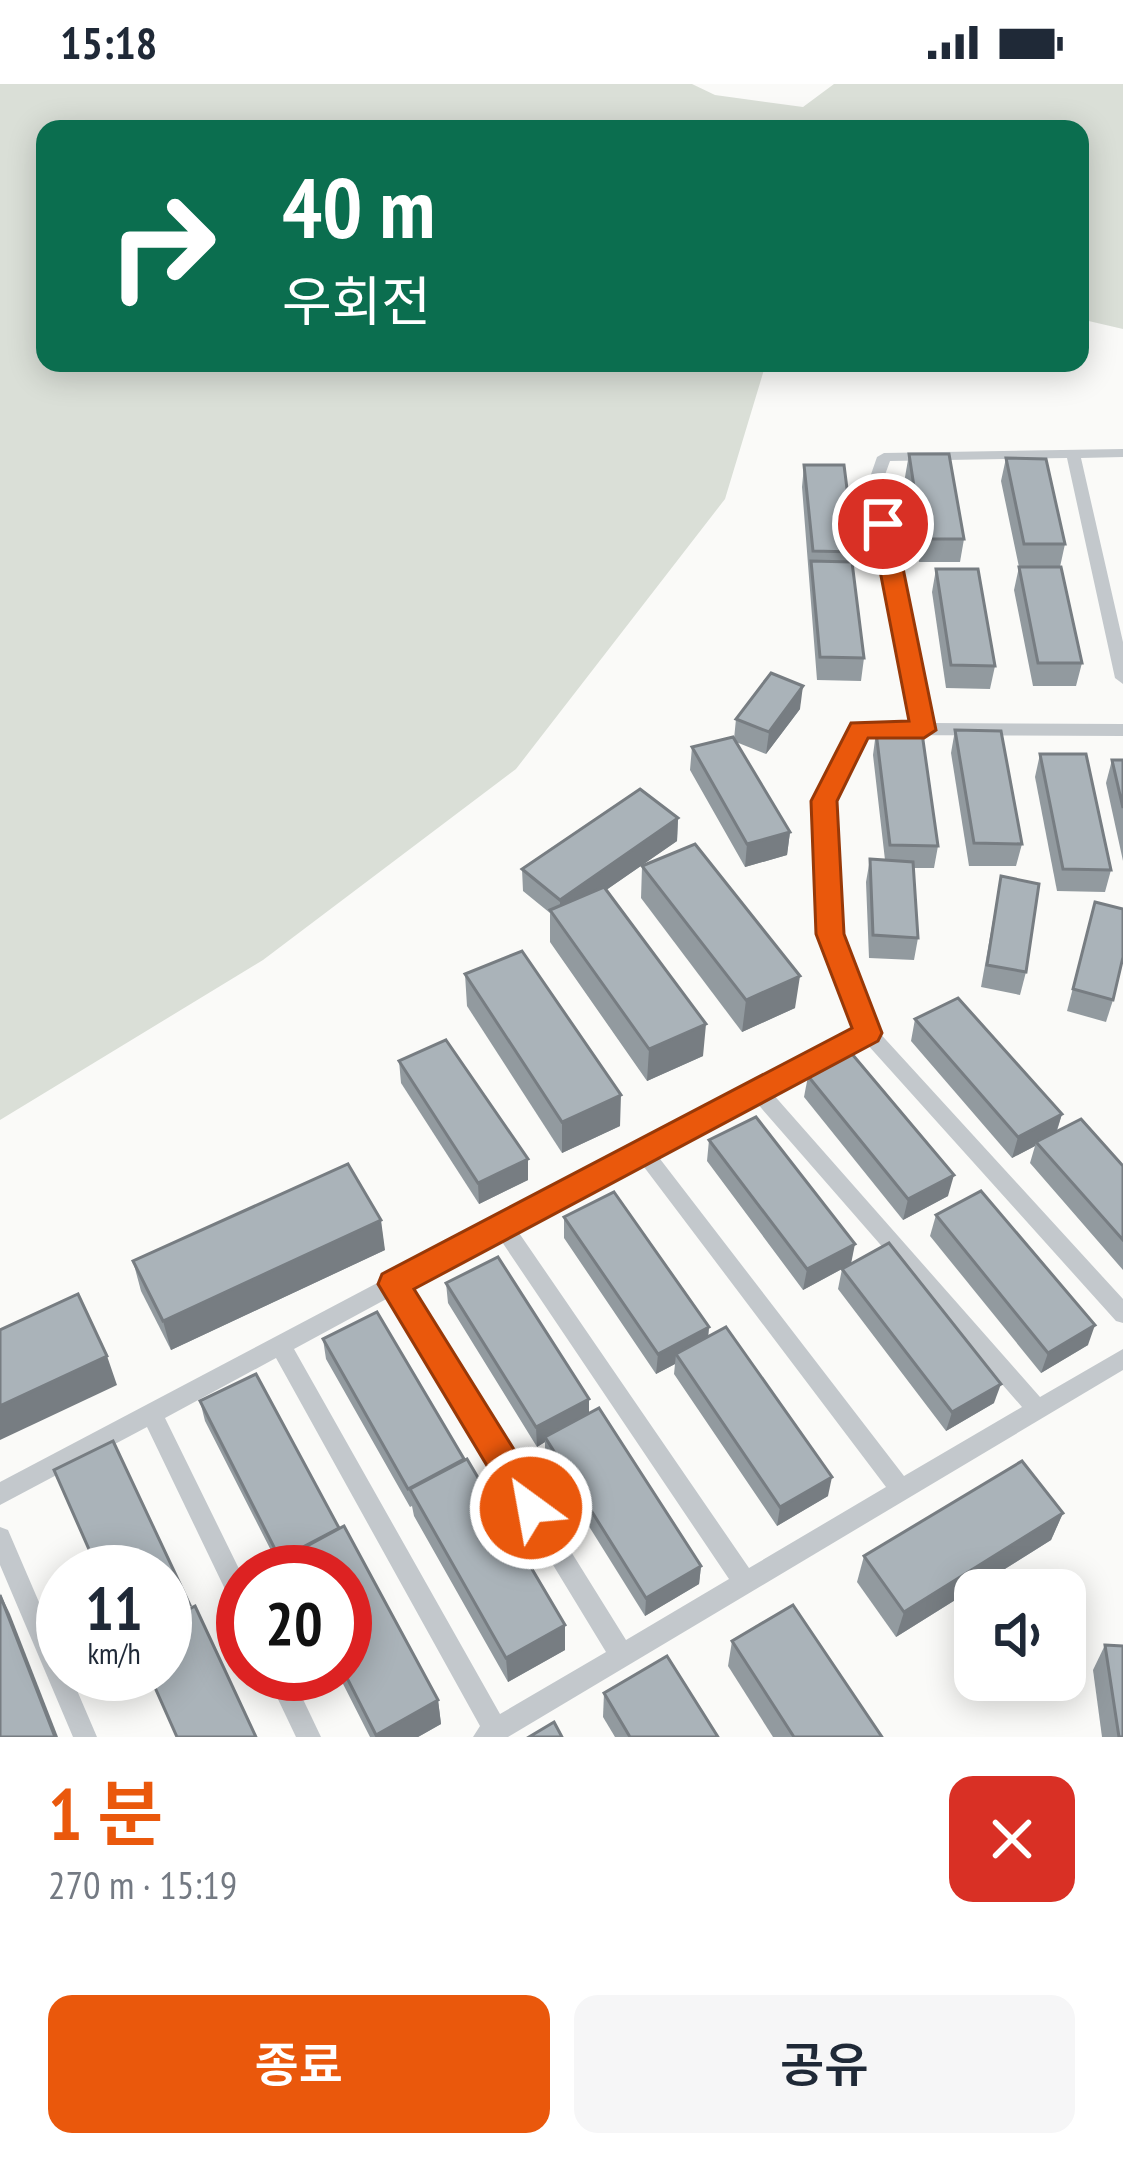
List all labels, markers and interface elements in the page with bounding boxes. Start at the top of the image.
text: 15:18 [60,13,157,71]
text: 40 m [282,152,435,261]
icon: right [84,168,240,324]
text: 우회전 [282,266,431,336]
pin [832,473,934,575]
icon: arrive [850,491,916,557]
position arrow [468,1445,594,1571]
speed limit sign: 20 [216,1545,372,1701]
text: 11 [85,1569,143,1647]
map controls [954,1569,1086,1701]
button: sound [954,1569,1086,1701]
text: km/h [87,1633,141,1672]
text: 1 분 [48,1767,163,1860]
button: close [949,1776,1075,1902]
text: 270 m · 15:19 [48,1859,237,1910]
button: 종료 [48,1995,550,2133]
button: 공유 [574,1995,1075,2133]

